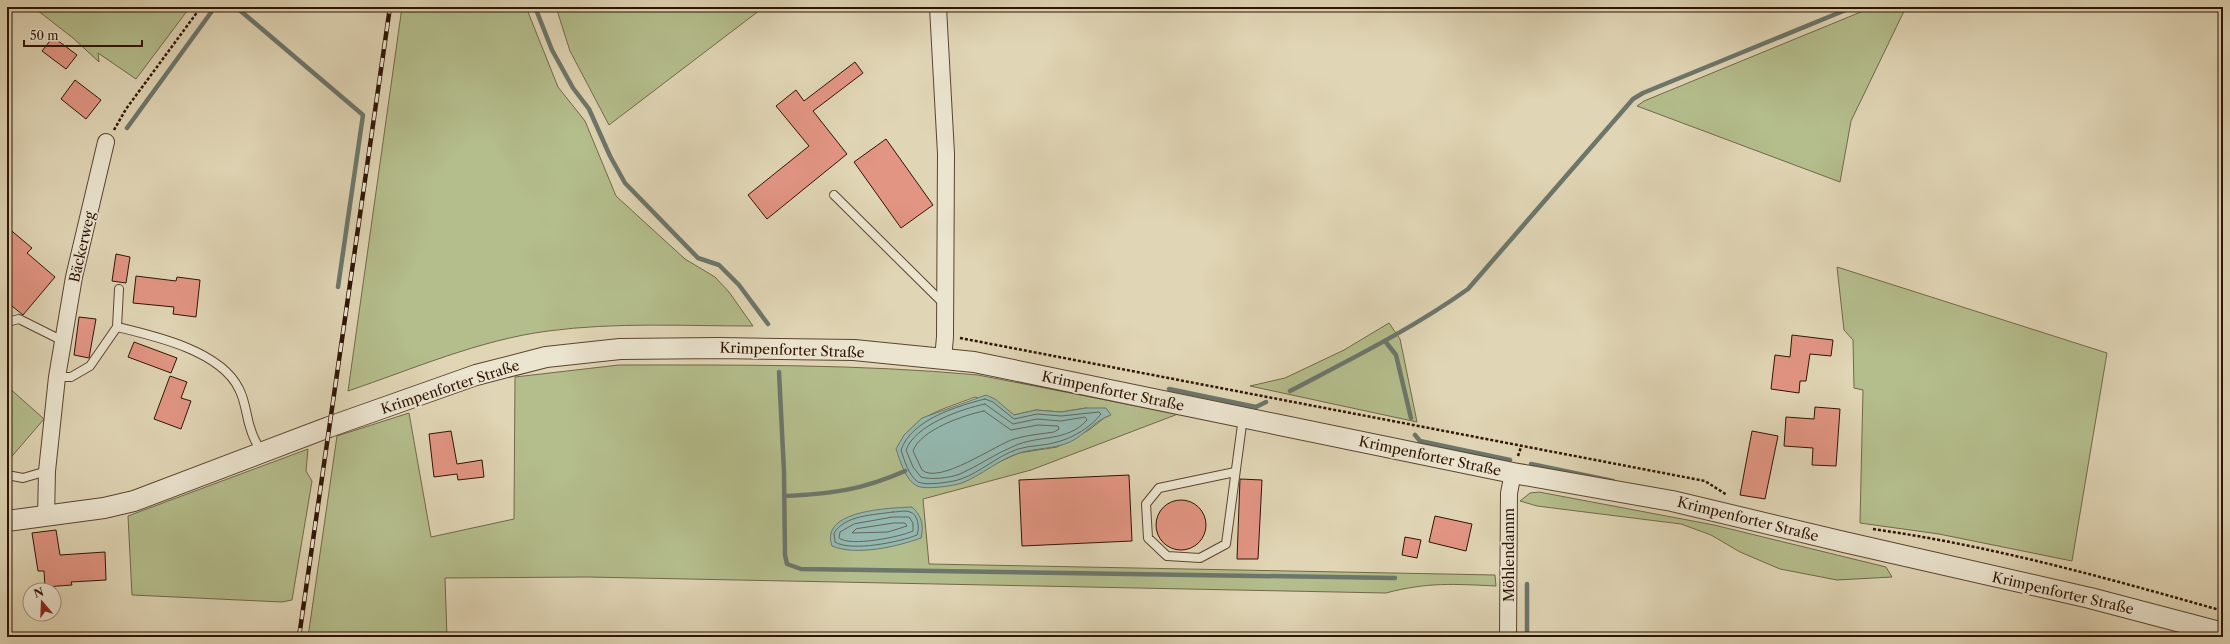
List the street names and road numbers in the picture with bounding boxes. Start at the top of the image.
street label: Bäckerweg [65,209,99,284]
street label: Krimpenforter Straße [719,338,865,362]
street label: Krimpenforter Straße [378,356,522,418]
street label: Krimpenforter Straße [1040,367,1186,415]
street label: Krimpenforter Straße [1357,432,1503,480]
street label: Krimpenforter Straße [1676,493,1821,545]
street label: Möhlendamm [1500,508,1518,602]
street label: Krimpenforter Straße [1990,568,2136,618]

